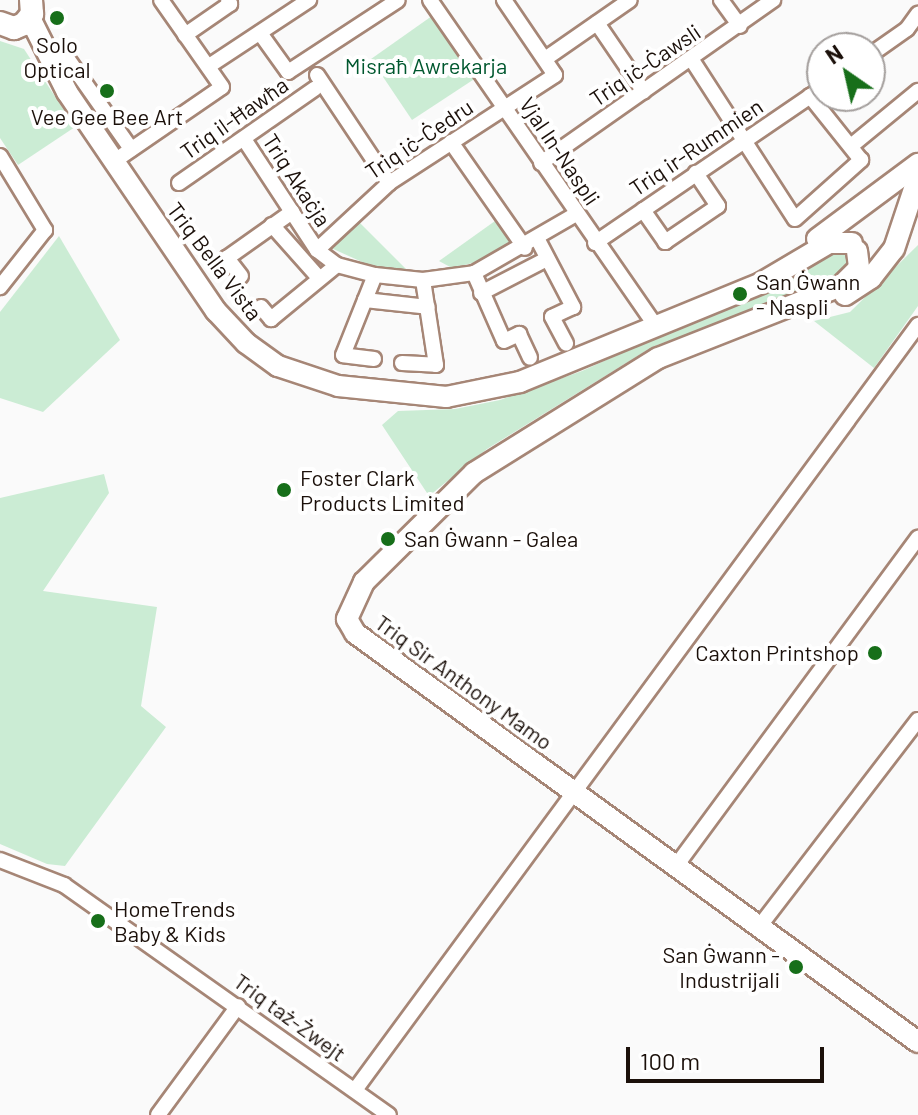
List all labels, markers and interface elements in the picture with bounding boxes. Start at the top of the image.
marker: Solo Optical [48,9,66,27]
street label: Triq iċ-Ċawsli [585,18,705,112]
place label: Solo Optical [23,31,91,82]
north arrow [806,32,886,112]
text: N [820,39,847,69]
park label: Misraħ Awrekarja [345,53,507,79]
street label: Triq il-Ħawħa [175,71,293,165]
marker: Vee Gee Bee Art [98,82,116,100]
street label: Vjal In-Naspli [514,92,606,210]
street label: Triq iċ-Ċedru [360,93,478,185]
street label: Triq ir-Rummien [625,93,767,201]
place label: Vee Gee Bee Art [31,104,183,130]
street label: Triq Akaċja [257,129,337,231]
street label: Triq Bella Vista [162,197,268,325]
place label: San Ġwann - Naspli [756,268,860,320]
marker: San Ġwann - Naspli [731,285,749,303]
place label: Foster Clark Products Limited [300,464,464,516]
marker: Foster Clark Products Limited [275,481,293,499]
place label: San Ġwann - Galea [404,526,578,552]
marker: San Ġwann - Galea [379,530,397,548]
street label: Triq Sir Anthony Mamo [370,609,558,755]
place label: Caxton Printshop [695,640,859,666]
marker: Caxton Printshop [866,644,884,662]
place label: HomeTrends Baby & Kids [114,895,235,946]
marker: HomeTrends Baby & Kids [89,912,107,930]
place label: San Ġwann - Industrijali [663,941,780,992]
marker: San Ġwann - Industrijali [787,958,805,976]
street label: Triq taż-Żwejt [229,968,351,1066]
scale bar [630,1031,828,1081]
text: 100 m [640,1046,700,1075]

